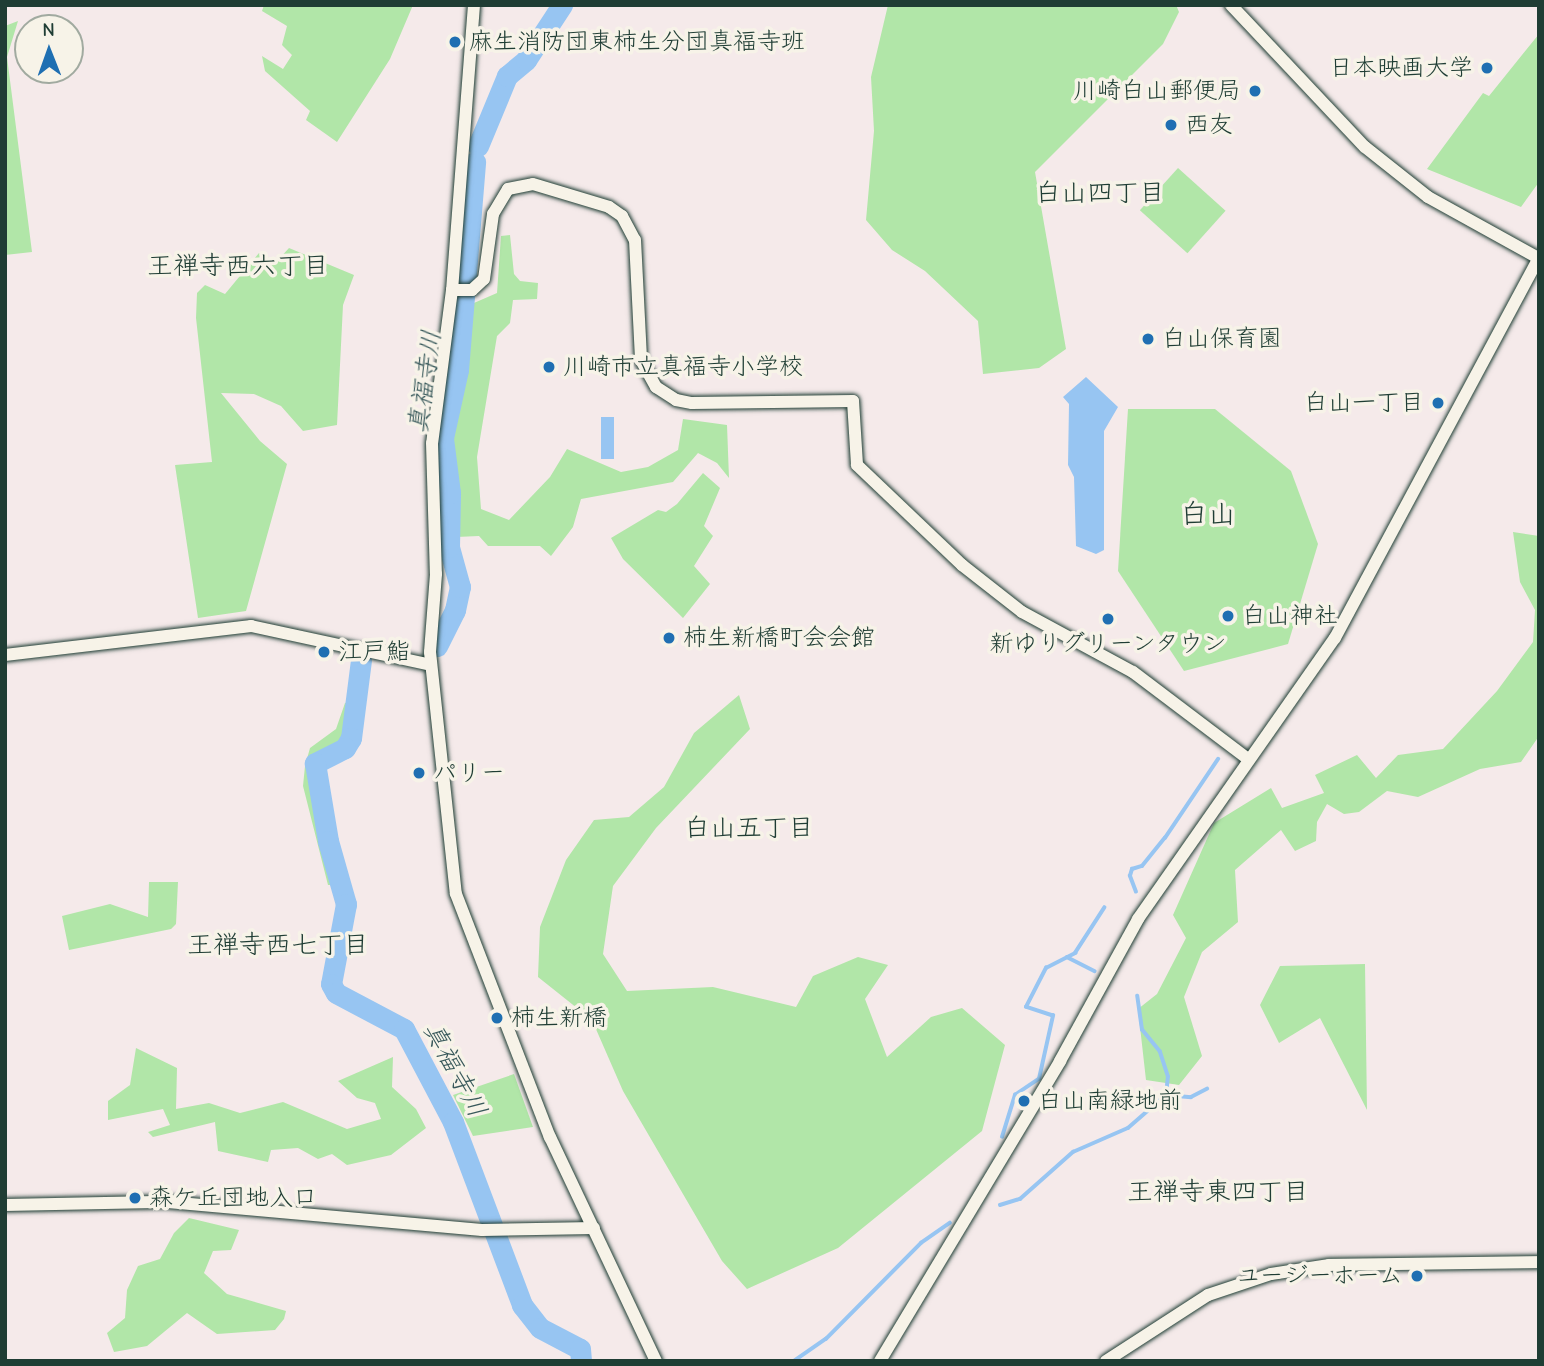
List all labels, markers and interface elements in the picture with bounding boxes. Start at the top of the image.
north arrow [14,14,84,84]
text: N [42,19,55,41]
place label: 麻生消防団東柿生分団真福寺班 [469,28,805,56]
marker: 麻生消防団東柿生分団真福寺班 [447,34,463,50]
place label: 日本映画大学 [1329,54,1473,82]
marker: 日本映画大学 [1479,60,1495,76]
place label: 川崎白山郵便局 [1073,77,1241,105]
marker: 川崎白山郵便局 [1247,83,1263,99]
place label: 西友 [1185,111,1233,139]
marker: 西友 [1163,117,1179,133]
district label: 白山四丁目 [1035,178,1165,210]
district label: 王禅寺西六丁目 [147,251,329,283]
place label: 白山保育園 [1162,325,1282,353]
water label: 真福寺川 [403,328,449,436]
marker: 白山保育園 [1140,331,1156,347]
place label: 川崎市立真福寺小学校 [563,353,803,381]
marker: 川崎市立真福寺小学校 [541,359,557,375]
place label: 白山一丁目 [1304,389,1424,417]
marker: 白山一丁目 [1430,395,1446,411]
district label: 白山 [1180,497,1236,531]
place label: 白山神社 [1242,602,1338,630]
marker: 白山神社 [1220,608,1236,624]
marker: 新ゆりグリーンタウン [1100,611,1116,627]
place label: 柿生新橋町会会館 [683,624,875,652]
marker: 柿生新橋町会会館 [661,630,677,646]
place label: 新ゆりグリーンタウン [988,630,1228,658]
place label: 江戸鮨 [338,638,410,666]
marker: 江戸鮨 [316,644,332,660]
place label: パリー [433,759,505,787]
marker: パリー [411,765,427,781]
district label: 白山五丁目 [684,813,814,845]
district label: 王禅寺西七丁目 [187,930,369,962]
place label: 柿生新橋 [511,1004,607,1032]
marker: 柿生新橋 [489,1010,505,1026]
water label: 真福寺川 [416,1017,492,1123]
place label: 白山南緑地前 [1038,1087,1182,1115]
marker: 白山南緑地前 [1016,1093,1032,1109]
district label: 王禅寺東四丁目 [1127,1177,1309,1209]
place label: 森ケ丘団地入口 [149,1184,317,1212]
marker: 森ケ丘団地入口 [127,1190,143,1206]
place label: ユージーホーム [1236,1262,1403,1290]
marker: ユージーホーム [1409,1268,1425,1284]

